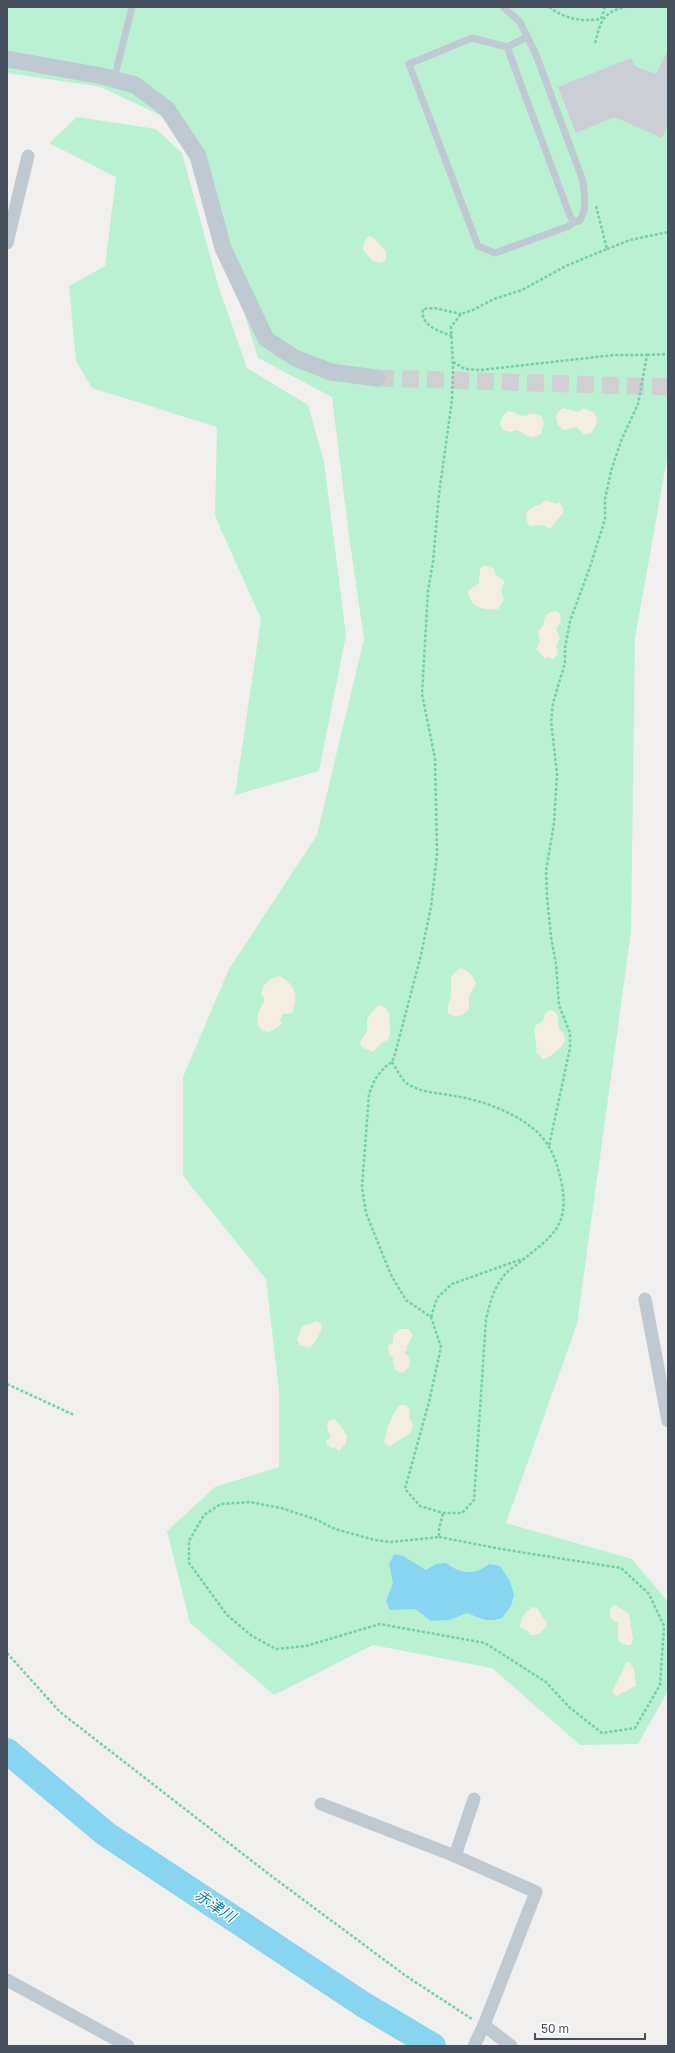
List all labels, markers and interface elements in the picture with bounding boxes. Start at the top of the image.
water label: 赤津川 [192,1885,241,1926]
scale bar [535,2015,645,2041]
text: 50 m [541,2021,569,2036]

